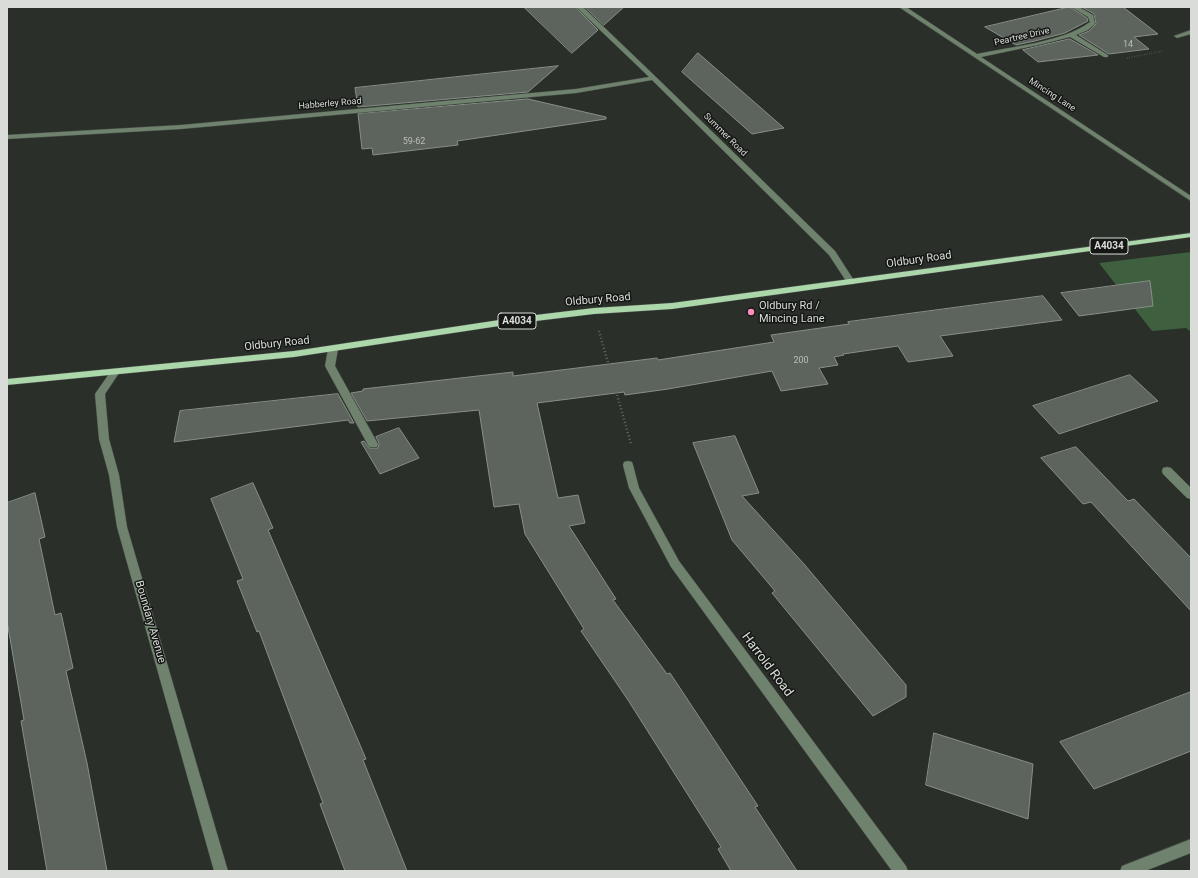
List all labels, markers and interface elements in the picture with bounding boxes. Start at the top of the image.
street label: Peartree Drive [993,25,1051,49]
house number: 14 [1123,40,1133,50]
street label: Mincing Lane [1027,76,1077,114]
street label: Habberley Road [298,96,362,112]
street label: Summer Road [701,111,749,159]
house number: 59-62 [403,137,425,147]
road number: A4034 [1090,238,1128,254]
street label: Oldbury Road [886,249,952,271]
street label: Oldbury Road [565,291,631,309]
place label: Oldbury Rd / Mincing Lane [759,299,825,325]
marker: Oldbury Rd / Mincing Lane [746,307,756,317]
road number: A4034 [498,313,536,329]
street label: Oldbury Road [244,334,310,354]
house number: 200 [793,356,809,366]
street label: Boundary Avenue [132,579,168,665]
street label: Harrold Road [738,630,796,700]

